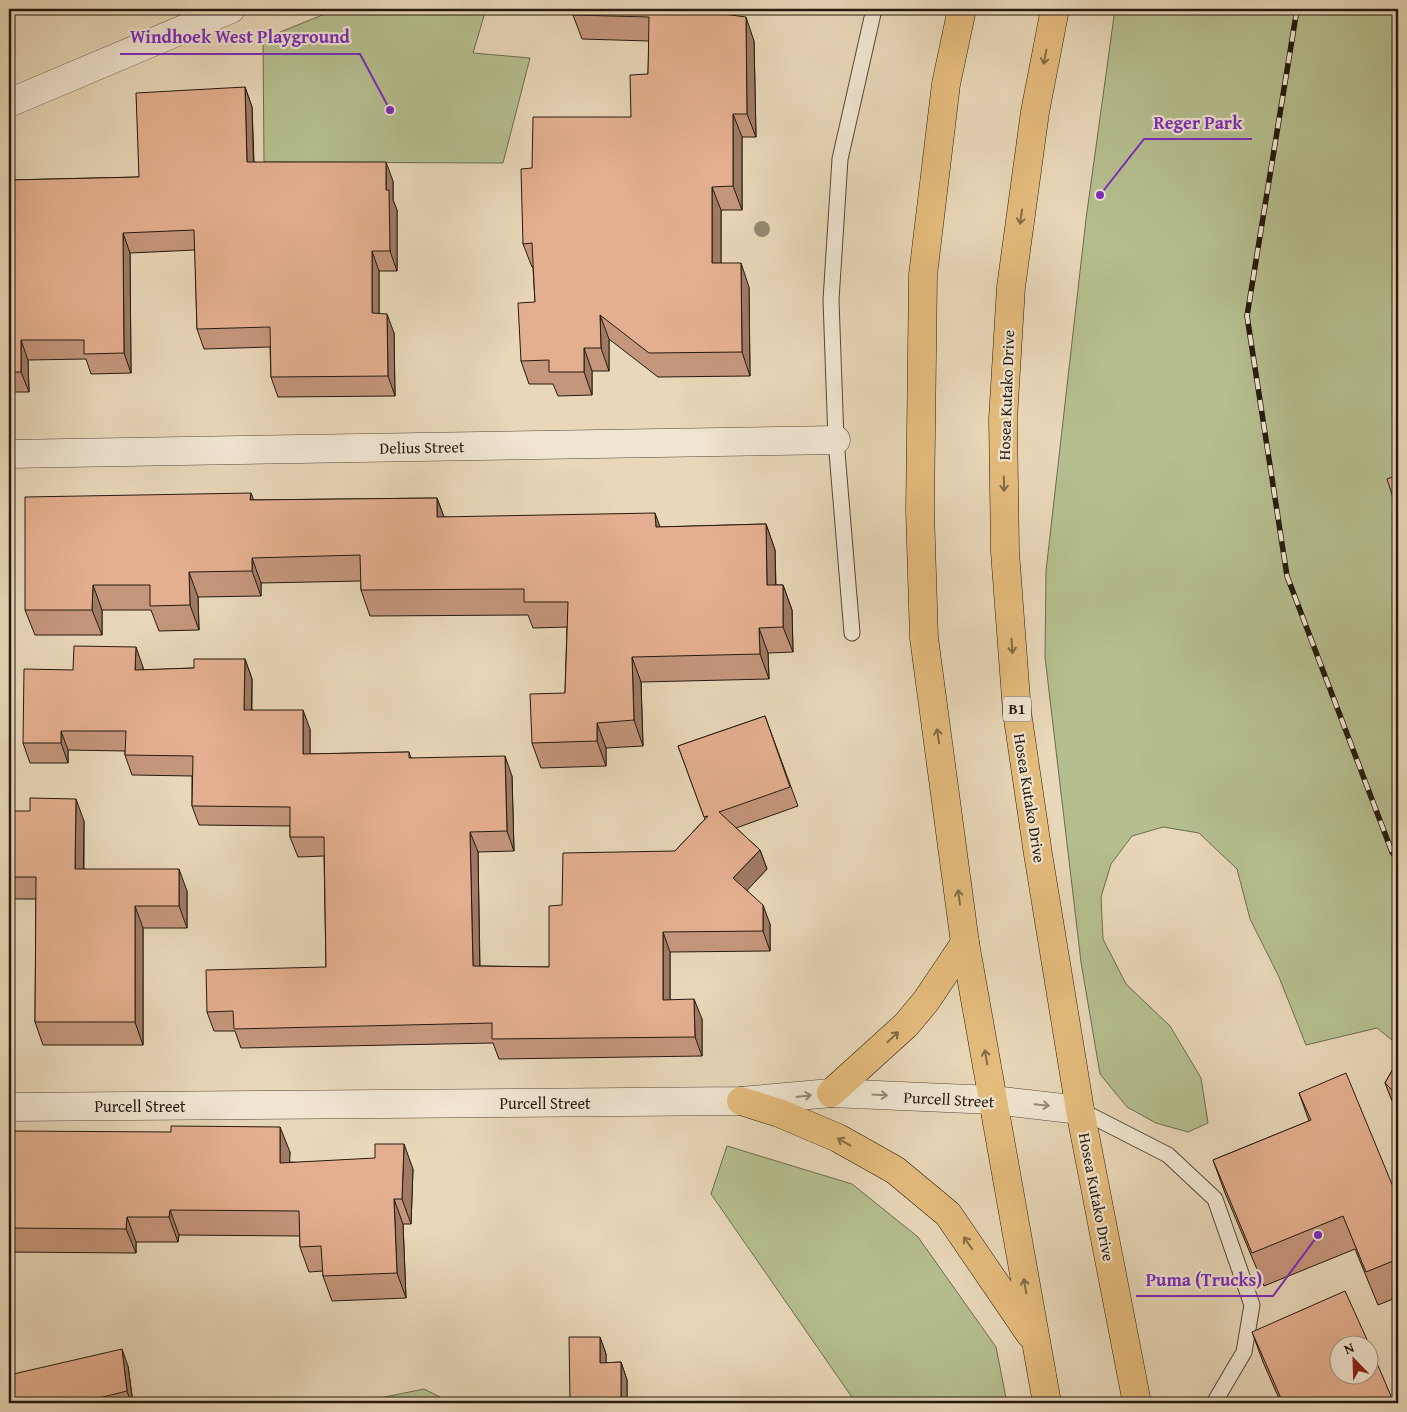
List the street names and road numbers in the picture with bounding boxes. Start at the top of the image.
street label: Hosea Kutako Drive [992,329,1020,461]
street label: Delius Street [379,434,465,460]
road number: B1 [1003,696,1031,722]
street label: Hosea Kutako Drive [1008,732,1052,864]
street label: Purcell Street [903,1085,996,1113]
street label: Purcell Street [499,1091,591,1115]
street label: Purcell Street [94,1094,186,1118]
street label: Hosea Kutako Drive [1073,1131,1121,1263]

